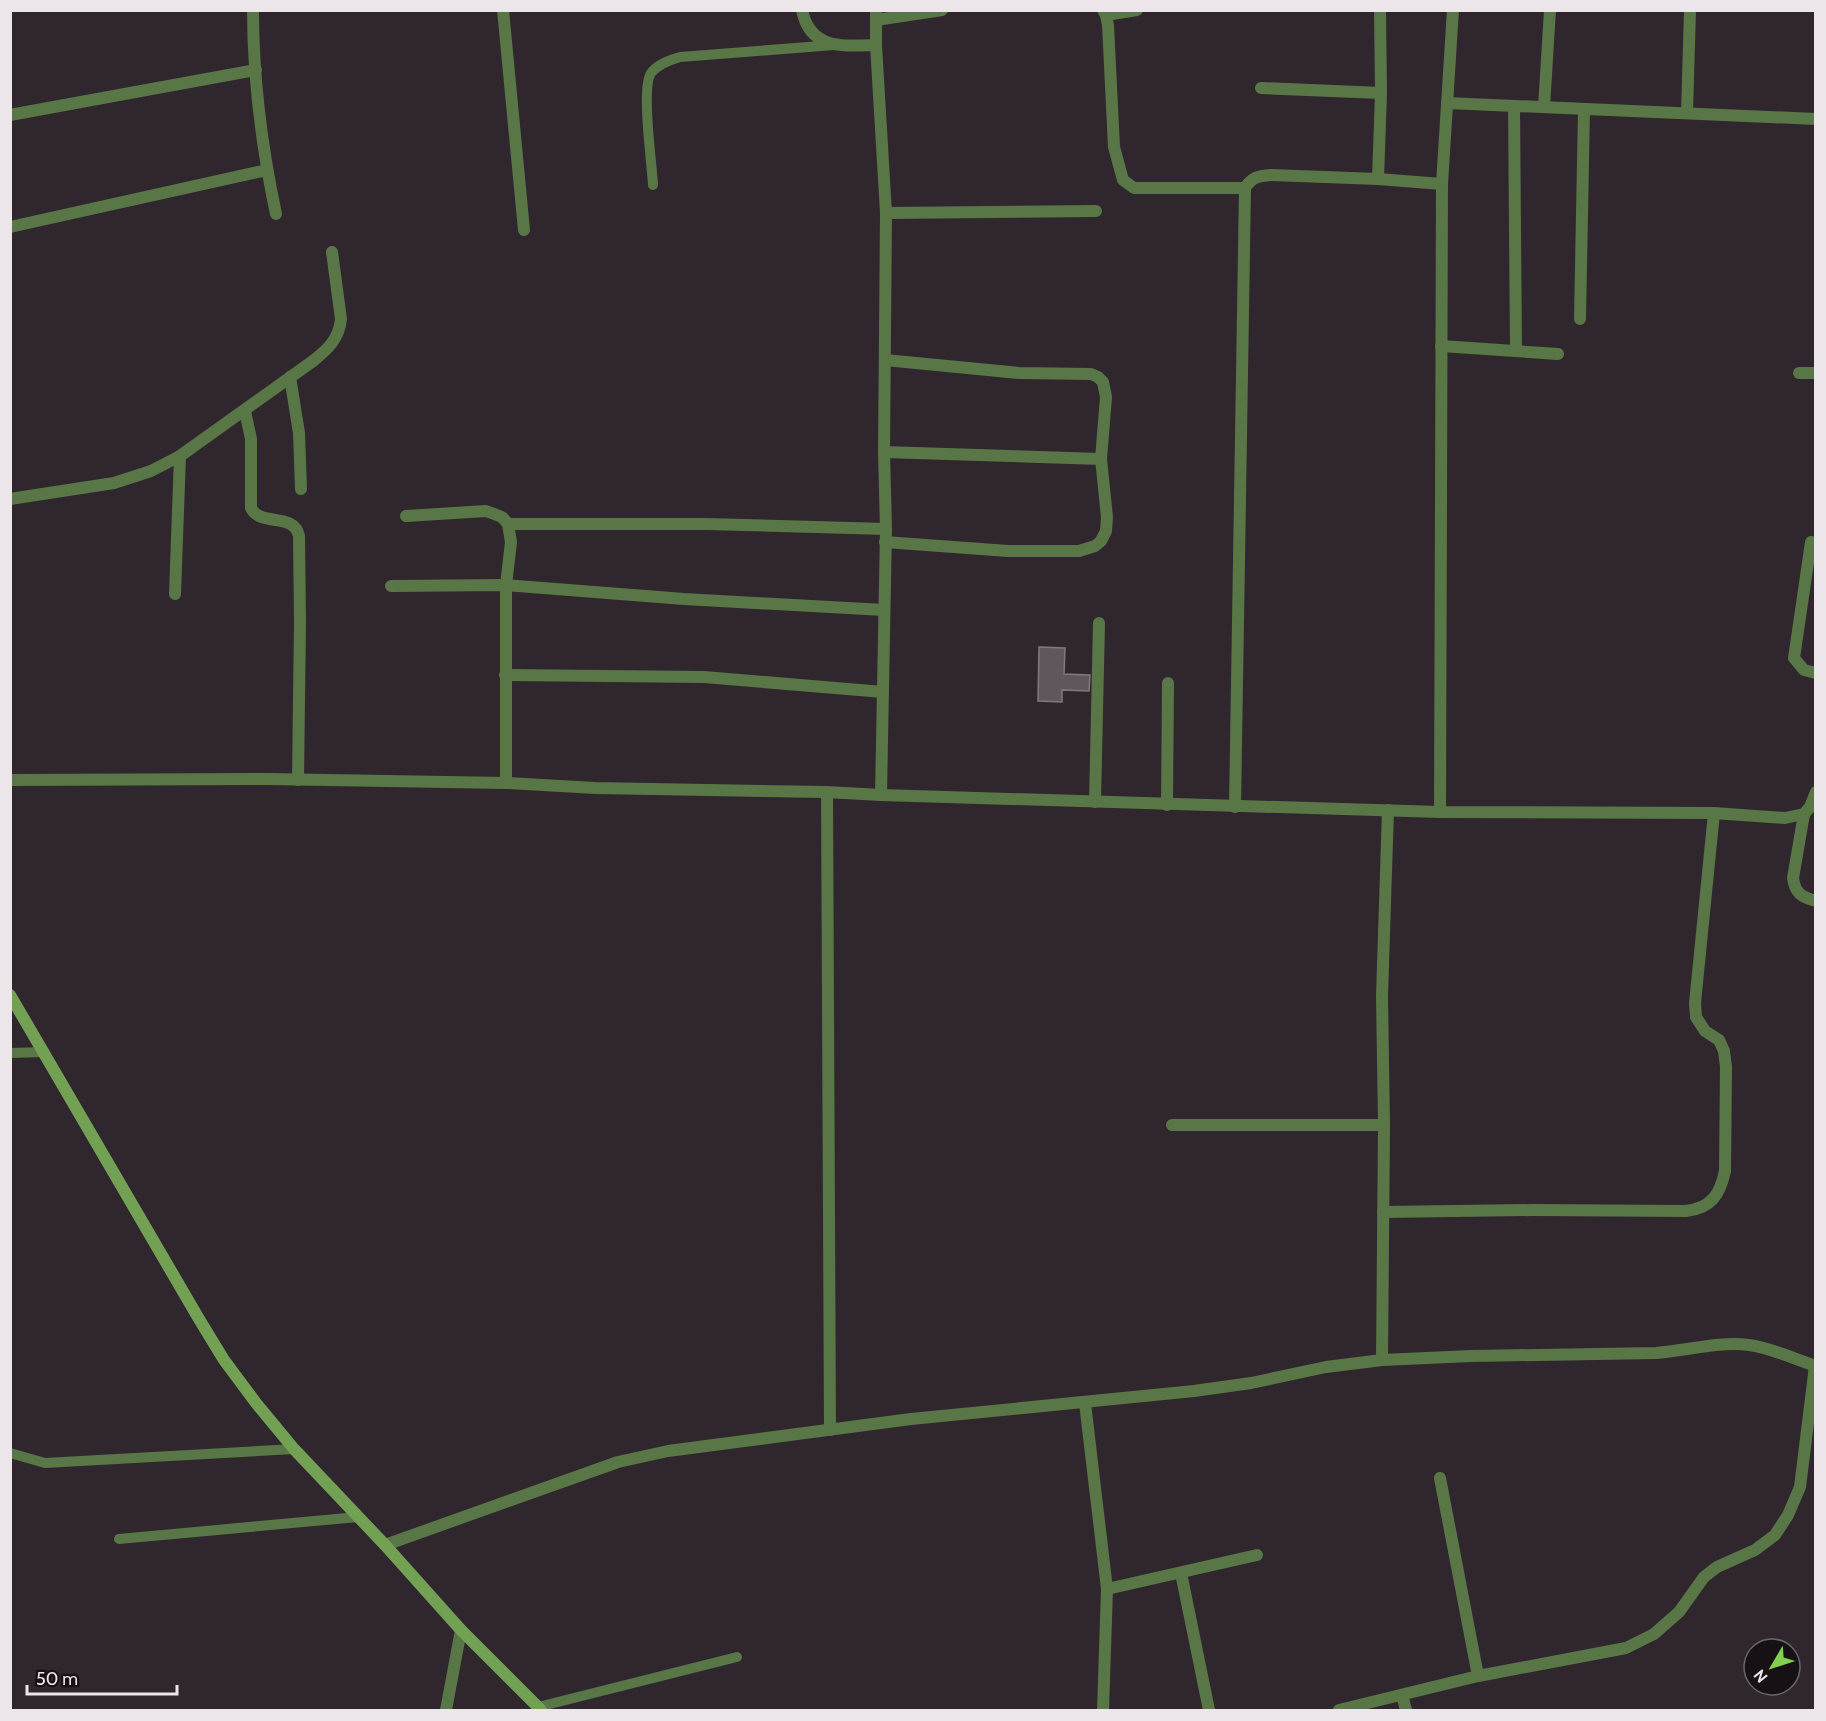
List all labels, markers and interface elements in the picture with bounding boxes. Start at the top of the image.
north arrow [1742,1637,1802,1697]
scale bar [27,1658,177,1696]
text: N [1750,1666,1772,1686]
text: 50 m [36,1668,78,1690]

